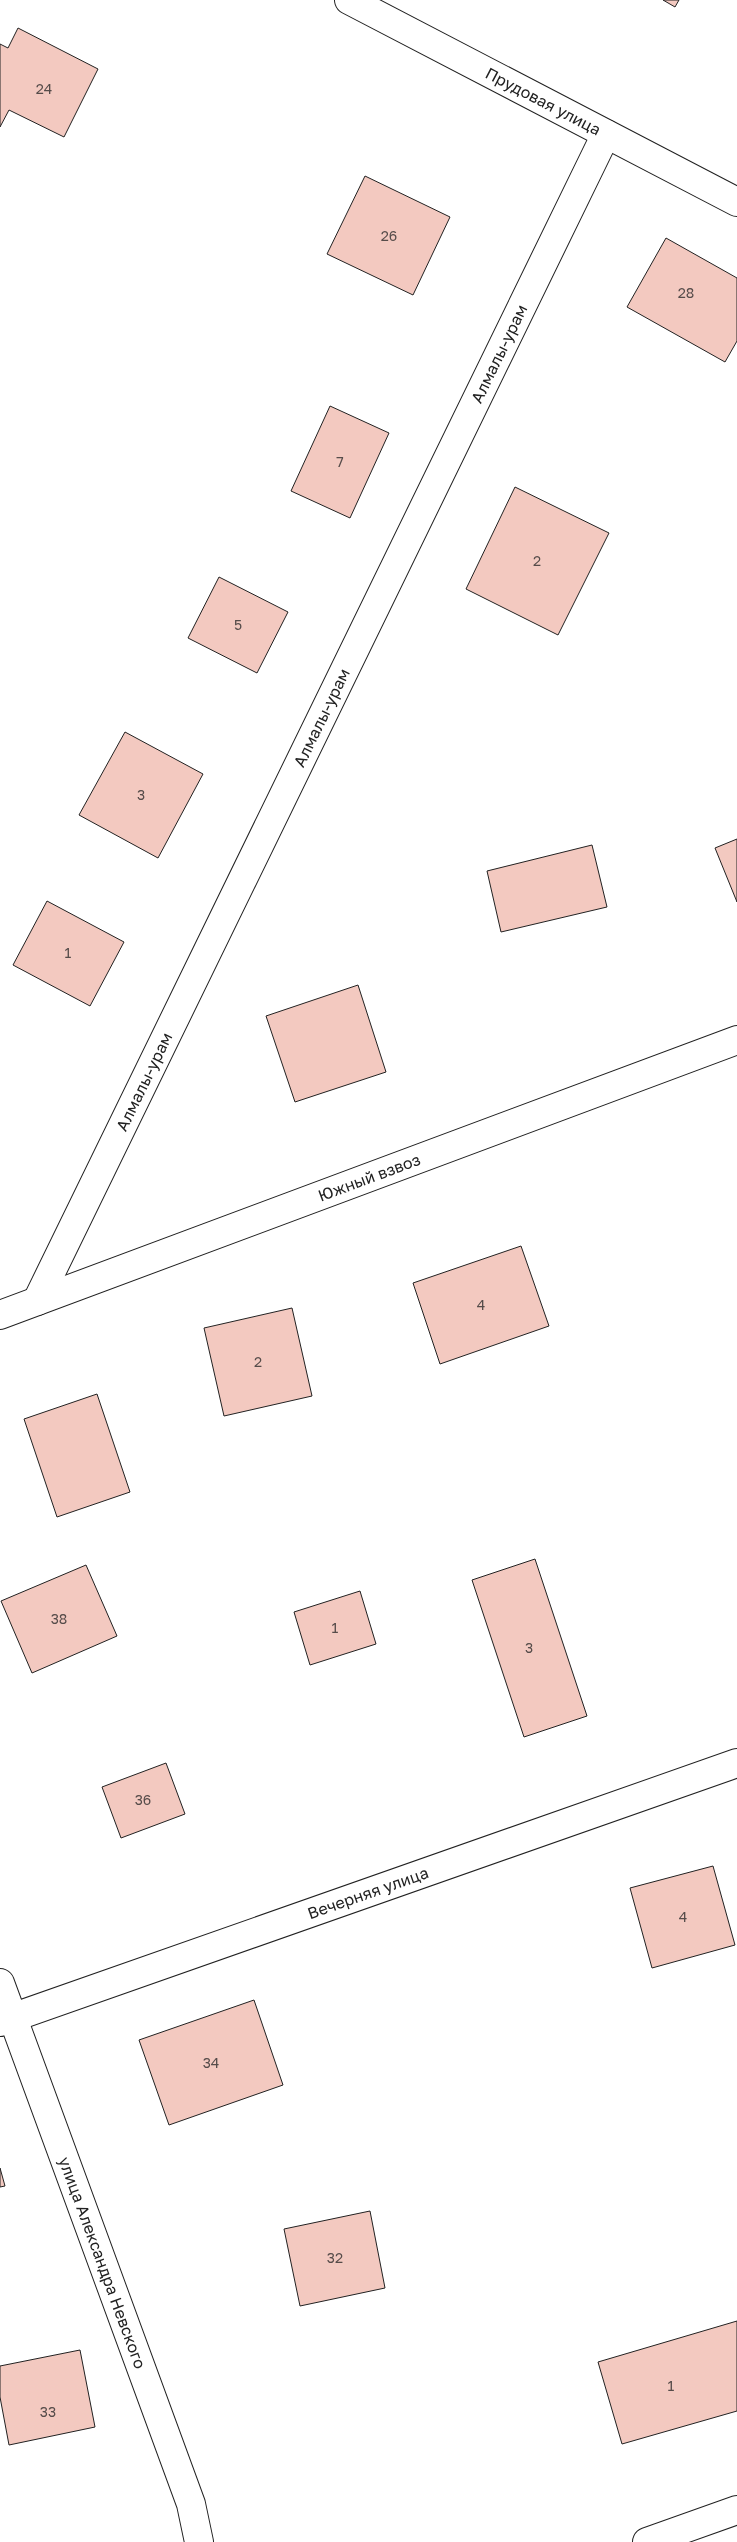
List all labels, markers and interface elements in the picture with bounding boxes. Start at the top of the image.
street label: Прудовая улица [482,63,604,139]
house number: 24 [36,80,52,97]
house number: 26 [381,227,397,244]
house number: 28 [678,284,694,301]
street label: Алмалы-урам [466,301,531,406]
house number: 7 [336,453,344,470]
house number: 2 [533,552,541,569]
house number: 5 [234,616,242,633]
street label: Алмалы-урам [289,665,354,770]
house number: 3 [137,786,145,803]
house number: 1 [65,944,72,961]
street label: Алмалы-урам [111,1029,176,1134]
street label: Южный взвоз [315,1149,423,1205]
house number: 4 [477,1296,485,1313]
house number: 2 [254,1353,262,1370]
house number: 38 [51,1610,67,1627]
house number: 1 [332,1619,339,1636]
house number: 3 [525,1639,533,1656]
house number: 36 [135,1791,151,1808]
street label: Вечерняя улица [305,1862,431,1923]
house number: 4 [679,1908,687,1925]
house number: 34 [203,2054,219,2071]
street label: улица Александра Невского [55,2154,151,2371]
house number: 32 [327,2249,343,2266]
house number: 1 [668,2377,675,2394]
house number: 33 [40,2403,56,2420]

